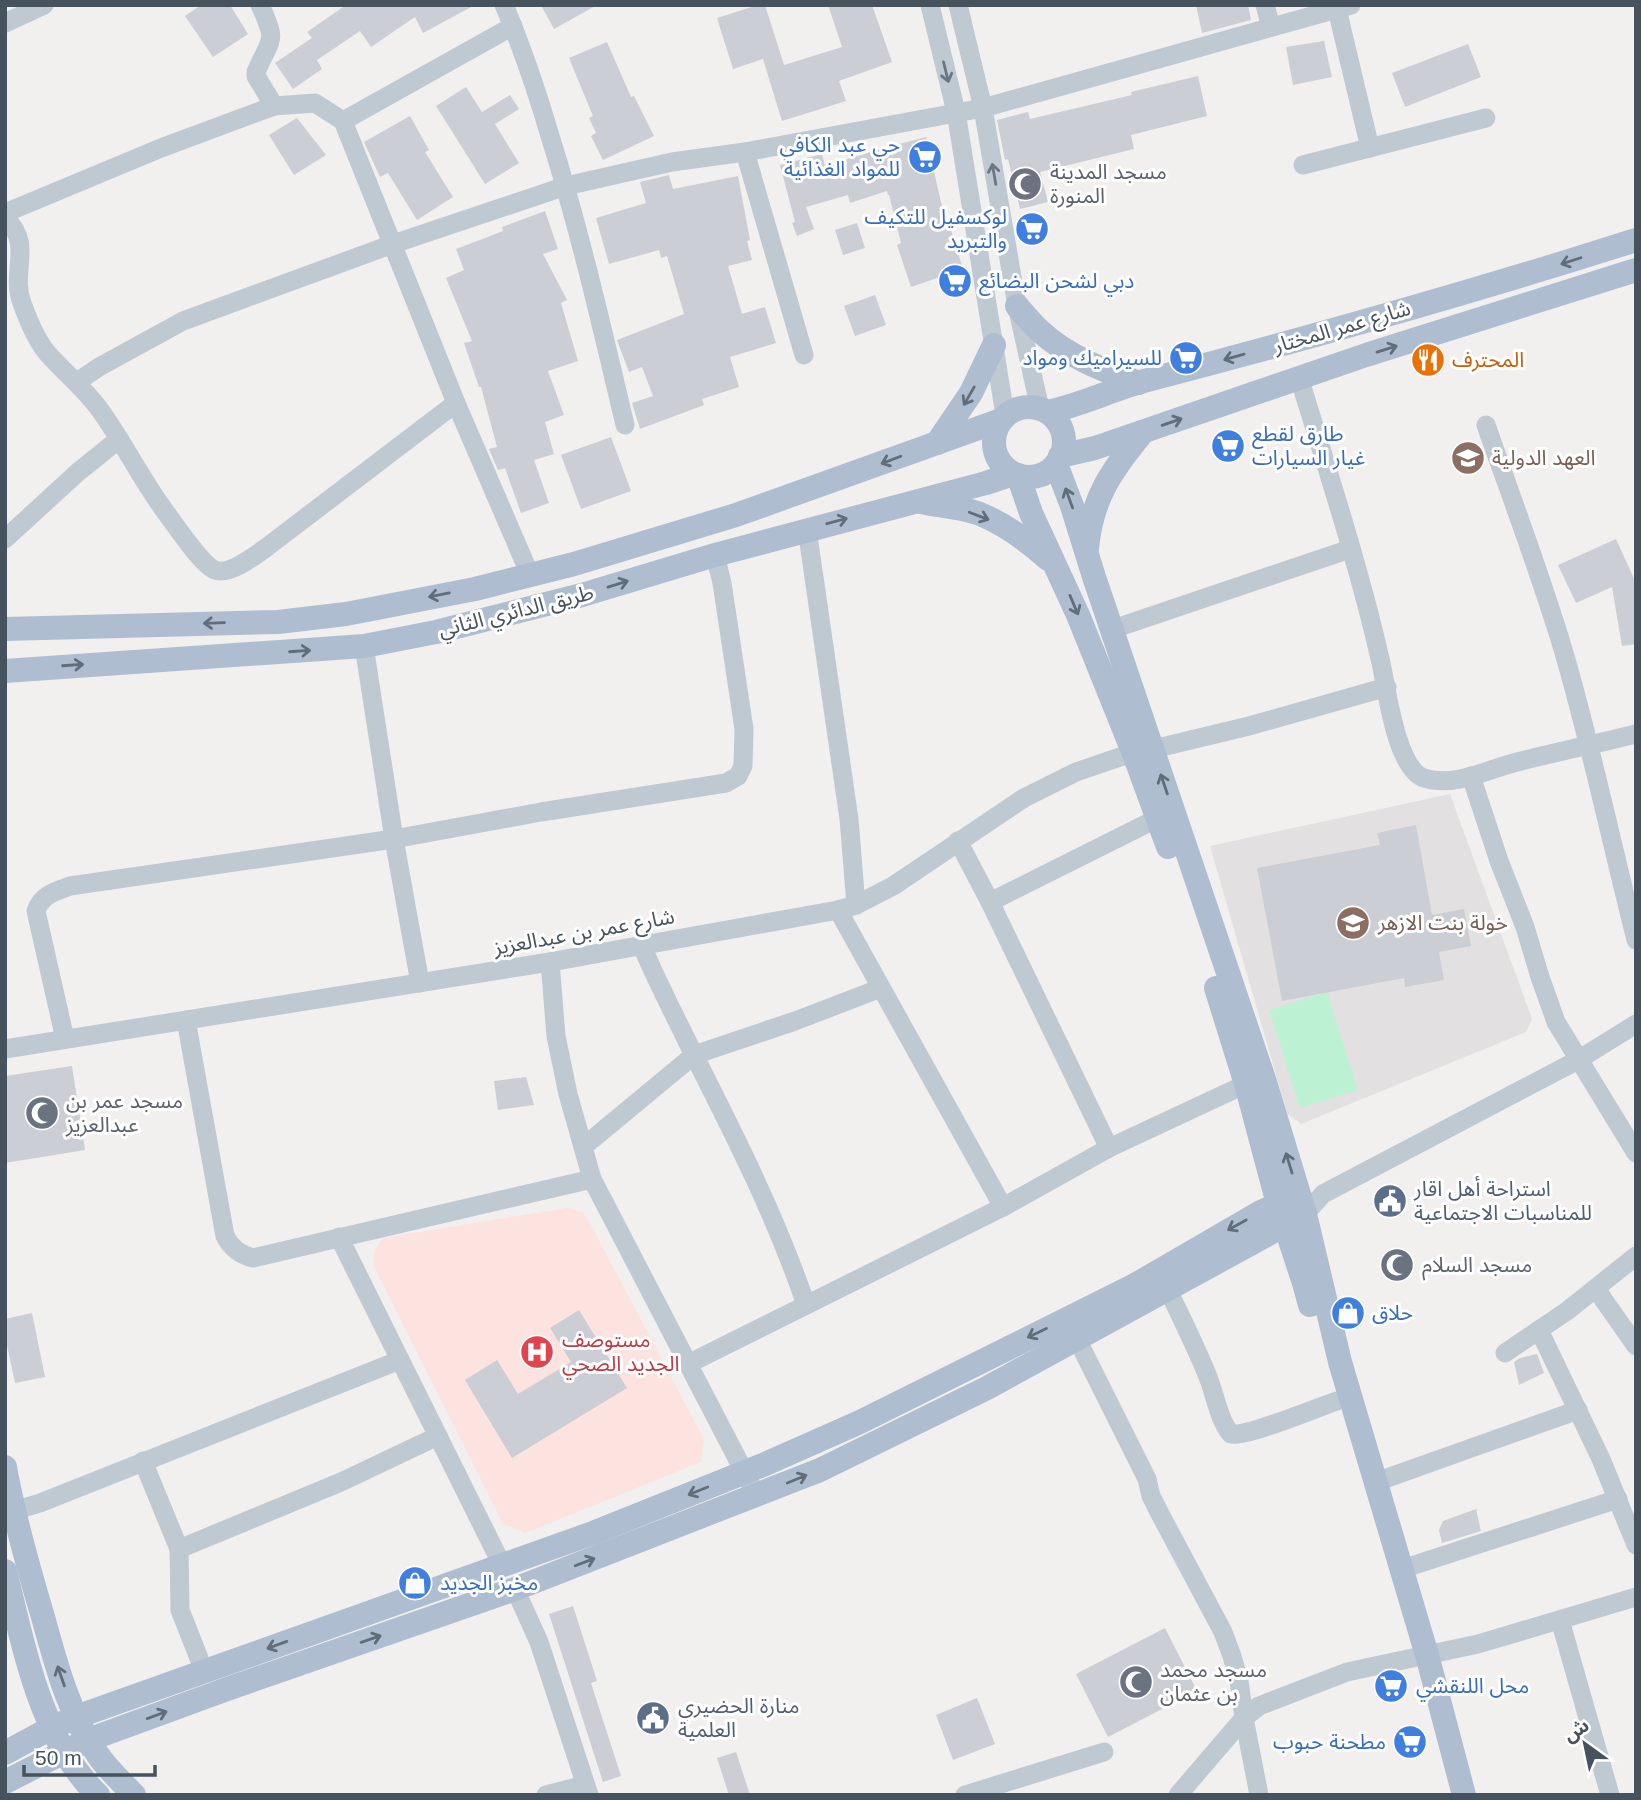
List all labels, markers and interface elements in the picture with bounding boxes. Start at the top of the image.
one-way arrow [940,60,953,83]
place label: حي عبد الكافي للمواد الغذائية [779,133,900,181]
supermarket icon: حي عبد الكافي للمواد الغذائية [906,138,944,176]
place label: مسجد المدينة المنورة [1050,160,1167,208]
one-way arrow [987,163,1000,186]
mosque icon: مسجد المدينة المنورة [1006,165,1044,203]
place label: لوكسفيل للتكيف والتبريد [865,205,1007,253]
supermarket icon: لوكسفيل للتكيف والتبريد [1013,210,1051,248]
one-way arrow [1560,256,1582,268]
supermarket icon: دبي لشحن البضائع [936,262,974,300]
place label: دبي لشحن البضائع [979,269,1134,297]
street label: شارع عمر المختار [1270,296,1414,361]
supermarket icon: للسيراميك ومواد [1167,339,1205,377]
one-way arrow [1376,341,1398,354]
restaurant icon: المحترف [1409,341,1447,379]
place label: للسيراميك ومواد [1022,346,1162,370]
place label: المحترف [1452,348,1524,372]
one-way arrow [1224,352,1246,365]
one-way arrow [962,385,975,406]
one-way arrow [1161,415,1183,428]
place label: طارق لقطع غيار السيارات [1252,422,1365,470]
supermarket icon: طارق لقطع غيار السيارات [1209,427,1247,465]
school or university icon: العهد الدولية [1449,439,1487,477]
place label: العهد الدولية [1492,446,1596,470]
one-way arrow [881,455,903,468]
one-way arrow [1062,488,1074,510]
one-way arrow [968,510,990,523]
one-way arrow [826,514,848,527]
one-way arrow [607,577,629,590]
street label: طريق الدائري الثاني [436,580,597,646]
one-way arrow [428,589,451,602]
one-way arrow [1068,594,1081,616]
one-way arrow [202,617,225,630]
one-way arrow [289,644,311,657]
one-way arrow [62,659,85,672]
one-way arrow [1157,773,1169,795]
street label: شارع عمر بن عبدالعزيز [491,904,677,963]
school or university icon: خولة بنت الازهر [1334,904,1372,942]
place label: خولة بنت الازهر [1377,911,1508,935]
place label: مسجد عمر بن عبدالعزيز [65,1089,183,1137]
mosque icon: مسجد عمر بن عبدالعزيز [23,1094,61,1132]
one-way arrow [1281,1152,1294,1174]
place label: استراحة أهل اقار للمناسبات الاجتماعية [1413,1176,1592,1224]
public building icon: استراحة أهل اقار للمناسبات الاجتماعية [1371,1182,1409,1220]
one-way arrow [1228,1218,1248,1232]
mosque icon: مسجد السلام [1378,1246,1416,1284]
place label: مسجد السلام [1422,1253,1532,1281]
shop icon: حلاق [1329,1294,1367,1332]
place label: حلاق [1372,1301,1413,1324]
one-way arrow [1027,1327,1048,1341]
place label: مستوصف الجديد الصحي [562,1328,680,1380]
hospital icon: مستوصف الجديد الصحي [518,1333,556,1371]
one-way arrow [786,1472,808,1485]
one-way arrow [687,1485,709,1498]
one-way arrow [574,1555,596,1567]
shop icon: مخبز الجديد [396,1564,434,1602]
place label: مخبز الجديد [440,1571,538,1595]
one-way arrow [360,1632,382,1644]
one-way arrow [267,1640,289,1652]
place label: مسجد محمد بن عثمان [1160,1658,1267,1706]
mosque icon: مسجد محمد بن عثمان [1117,1663,1155,1701]
one-way arrow [54,1665,66,1687]
supermarket icon: محل اللنقشي [1372,1667,1410,1705]
place label: محل اللنقشي [1416,1674,1529,1702]
place label: منارة الحضيري العلمية [678,1694,799,1741]
public building icon: منارة الحضيري العلمية [634,1699,672,1737]
one-way arrow [145,1707,167,1720]
north arrow [1550,1709,1620,1779]
text: ش [1559,1714,1593,1746]
supermarket icon: مطحنة حبوب [1391,1723,1429,1761]
place label: مطحنة حبوب [1273,1730,1386,1754]
scale bar [24,1734,156,1778]
text: 50 m [35,1746,82,1769]

